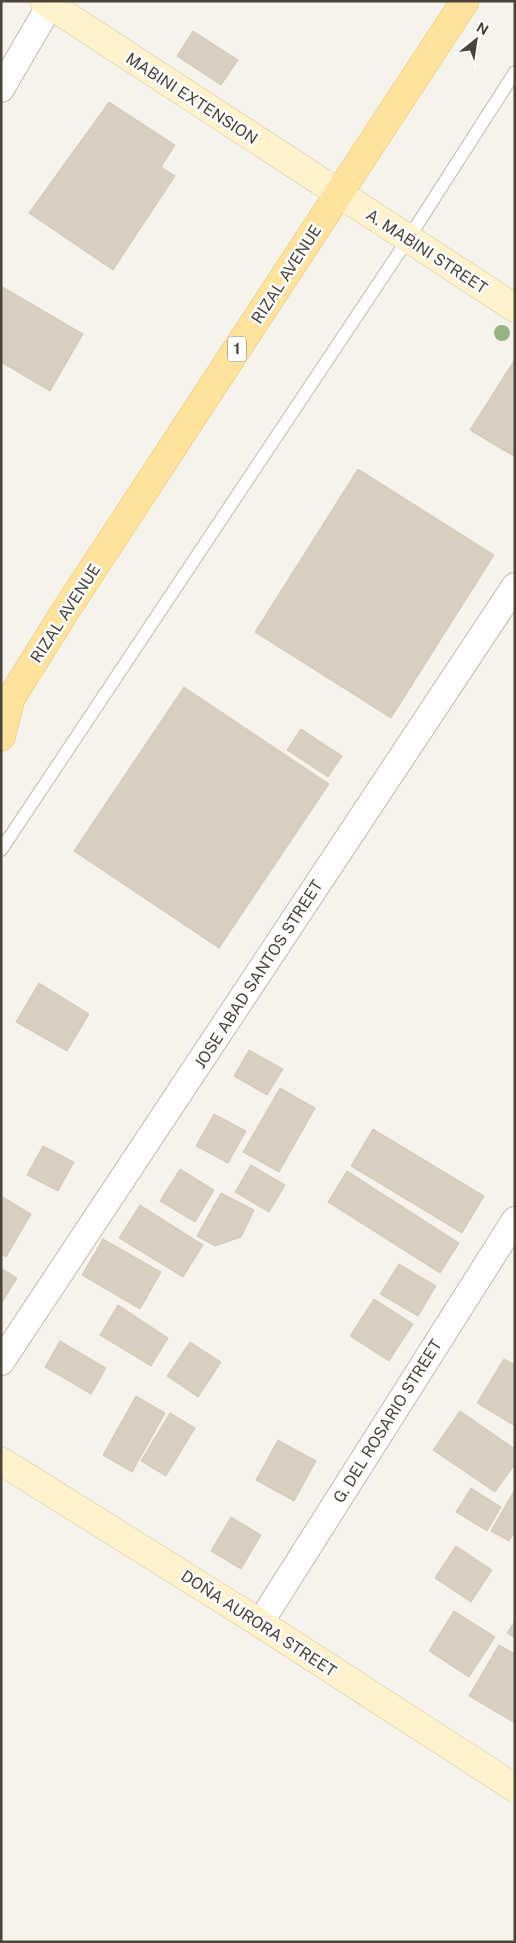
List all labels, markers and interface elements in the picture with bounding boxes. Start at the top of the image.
north arrow [451,15,501,65]
text: N [474,19,491,38]
street label: MABINI EXTENSION [122,49,261,148]
street label: A. MABINI STREET [363,205,491,298]
street label: RIZAL AVENUE [248,221,325,327]
road number: 1 [228,336,246,362]
street label: RIZAL AVENUE [27,560,104,666]
street label: JOSE ABAD SANTOS STREET [190,876,327,1072]
street label: G. DEL ROSARIO STREET [329,1336,446,1506]
street label: DOÑA AURORA STREET [178,1565,341,1681]

